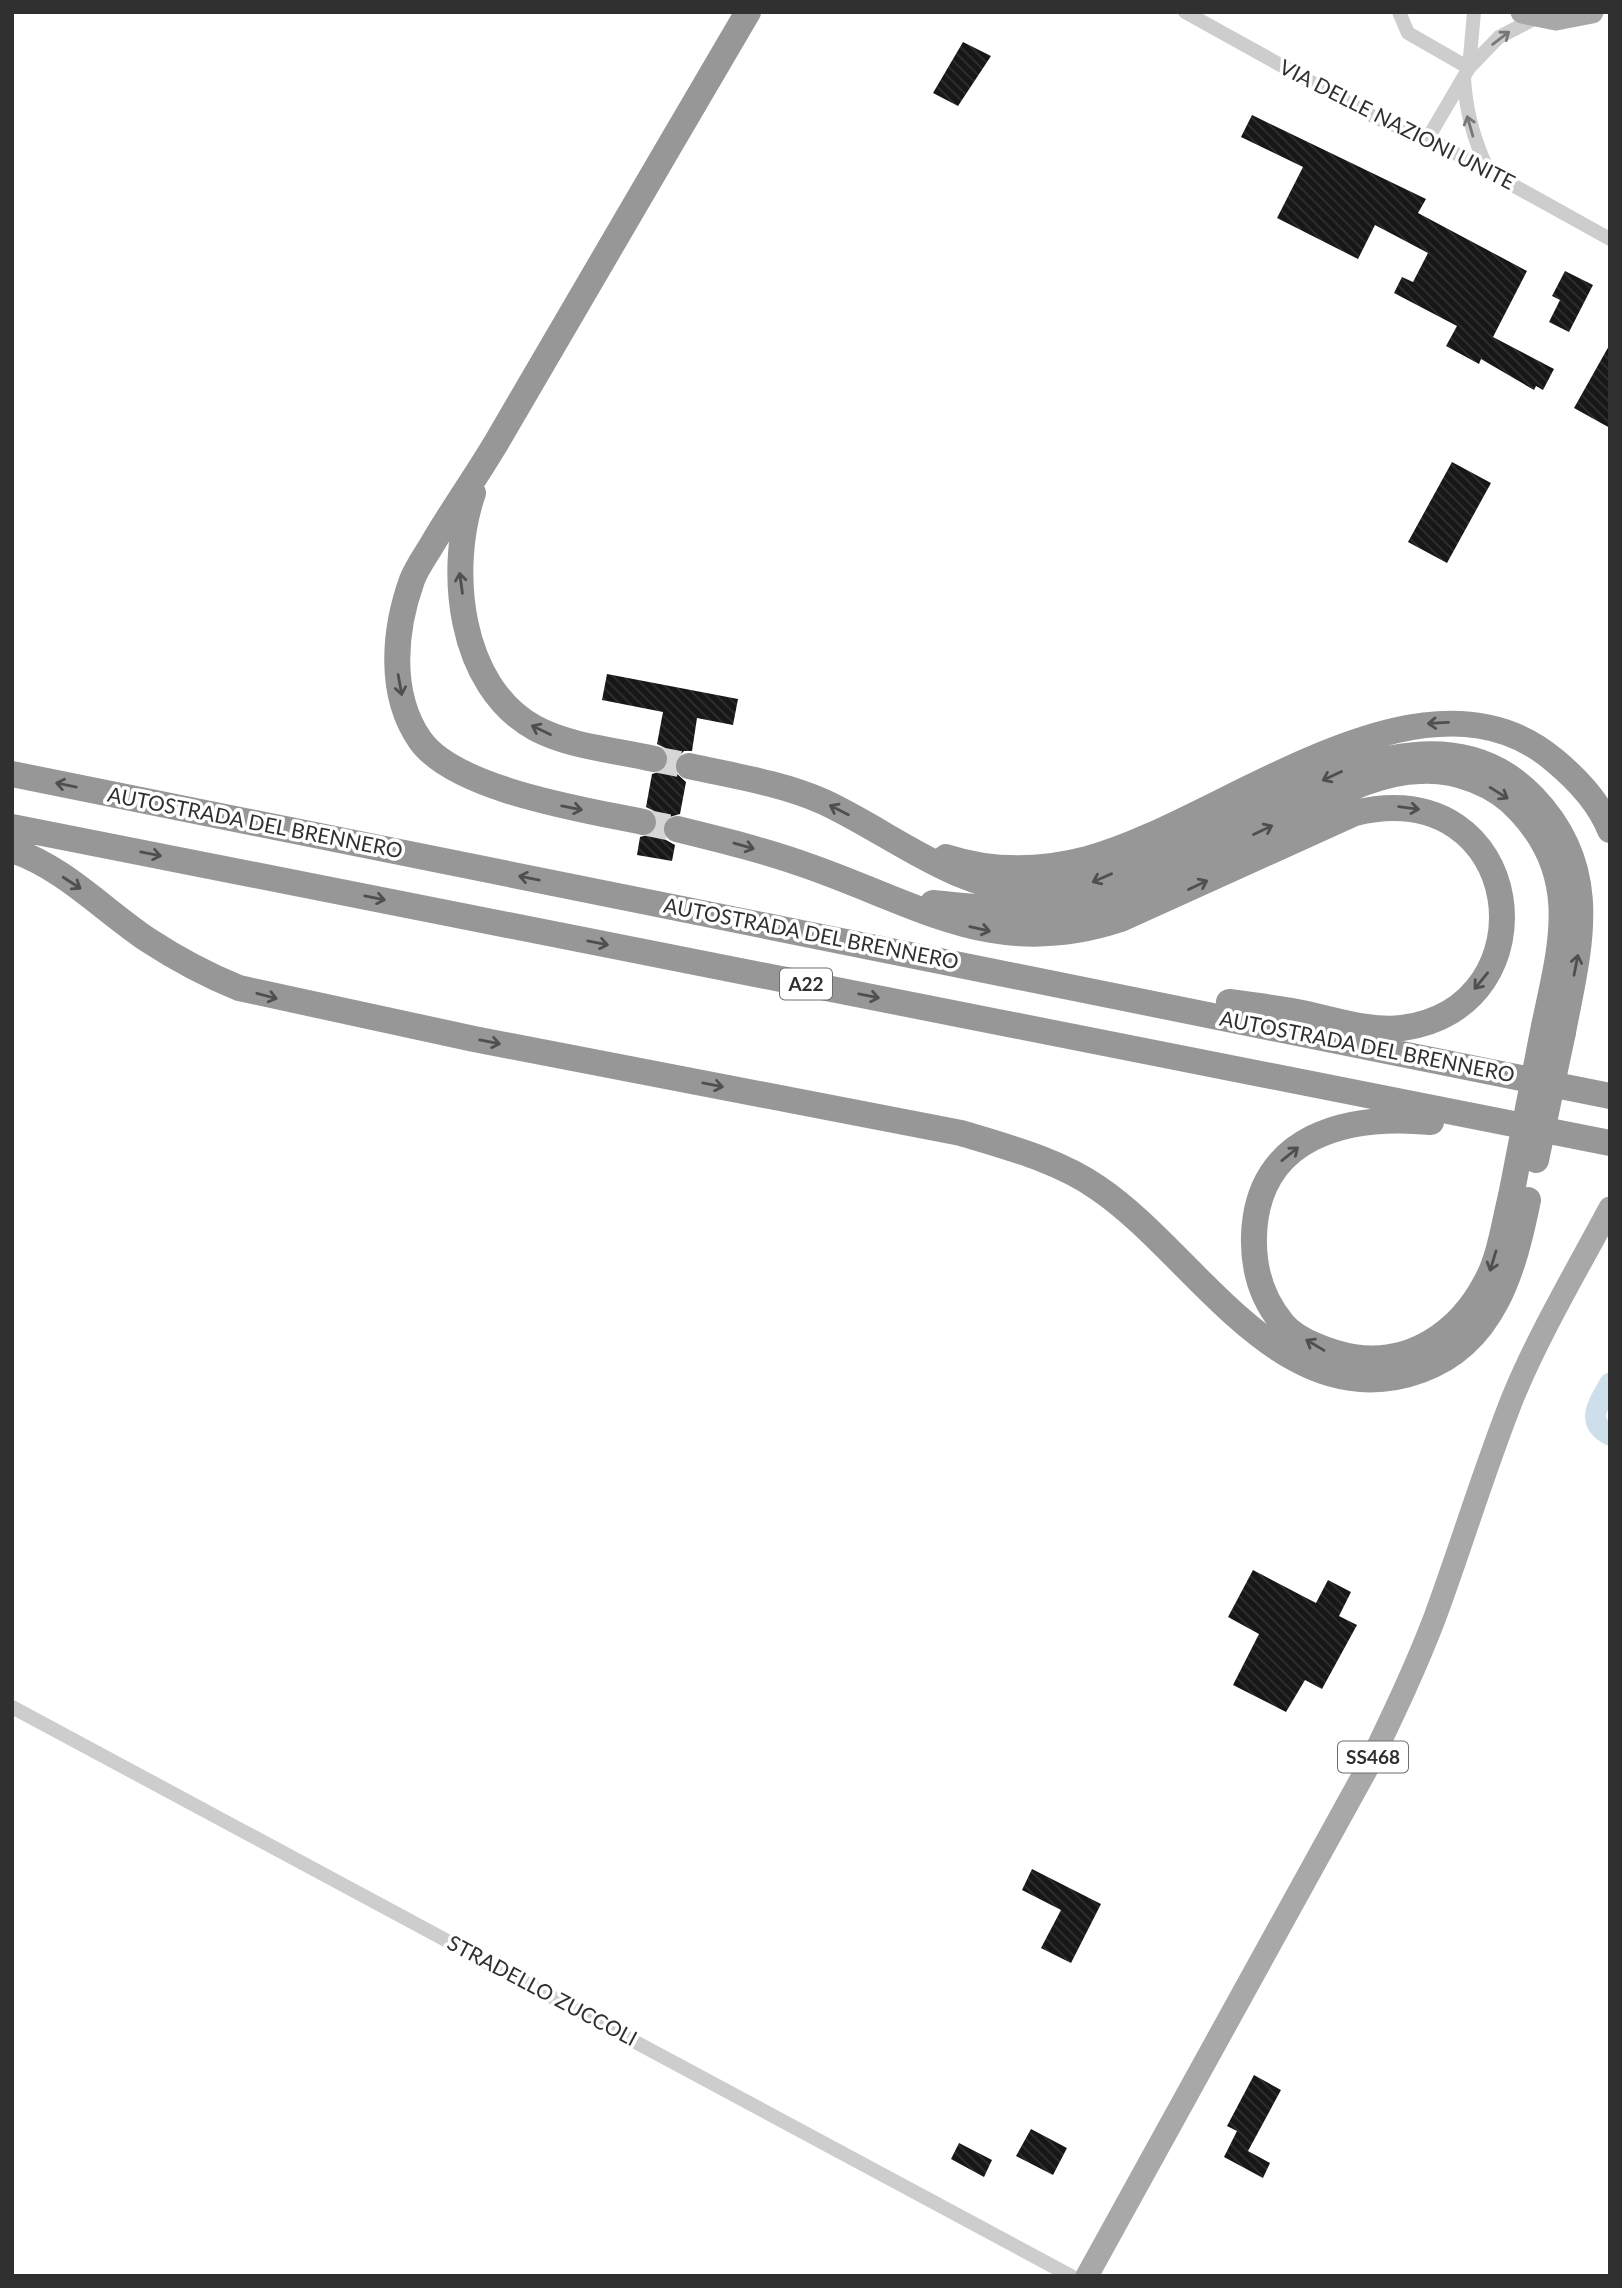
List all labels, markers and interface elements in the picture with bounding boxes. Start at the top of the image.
one-way arrow [1491,31,1509,46]
street label: VIA DELLE NAZIONI UNITE [1276,53,1520,194]
one-way arrow [1463,115,1476,138]
one-way arrow [455,572,468,595]
one-way arrow [394,673,407,696]
one-way arrow [1427,717,1450,730]
one-way arrow [531,723,552,737]
one-way arrow [1322,770,1343,783]
one-way arrow [55,777,78,791]
street label: AUTOSTRADA DEL BRENNERO [106,781,405,862]
one-way arrow [1488,787,1508,801]
one-way arrow [560,801,583,815]
one-way arrow [829,802,850,816]
one-way arrow [1397,802,1420,815]
one-way arrow [1252,823,1273,836]
one-way arrow [732,840,754,853]
one-way arrow [139,848,162,862]
one-way arrow [518,870,541,884]
one-way arrow [1092,872,1113,885]
one-way arrow [62,876,81,890]
one-way arrow [1187,877,1208,891]
one-way arrow [363,892,386,906]
street label: AUTOSTRADA DEL BRENNERO [662,892,961,973]
one-way arrow [968,923,991,936]
one-way arrow [586,936,609,950]
one-way arrow [1570,954,1583,977]
road number: A22 [780,968,832,1000]
one-way arrow [1473,972,1488,990]
one-way arrow [255,990,278,1003]
one-way arrow [857,990,880,1004]
street label: AUTOSTRADA DEL BRENNERO [1218,1005,1517,1086]
one-way arrow [478,1035,501,1049]
one-way arrow [701,1079,724,1092]
one-way arrow [1280,1147,1298,1162]
one-way arrow [1486,1250,1499,1272]
one-way arrow [1306,1337,1326,1351]
road number: SS468 [1338,1742,1408,1772]
street label: STRADELLO ZUCCOLI [444,1929,642,2050]

